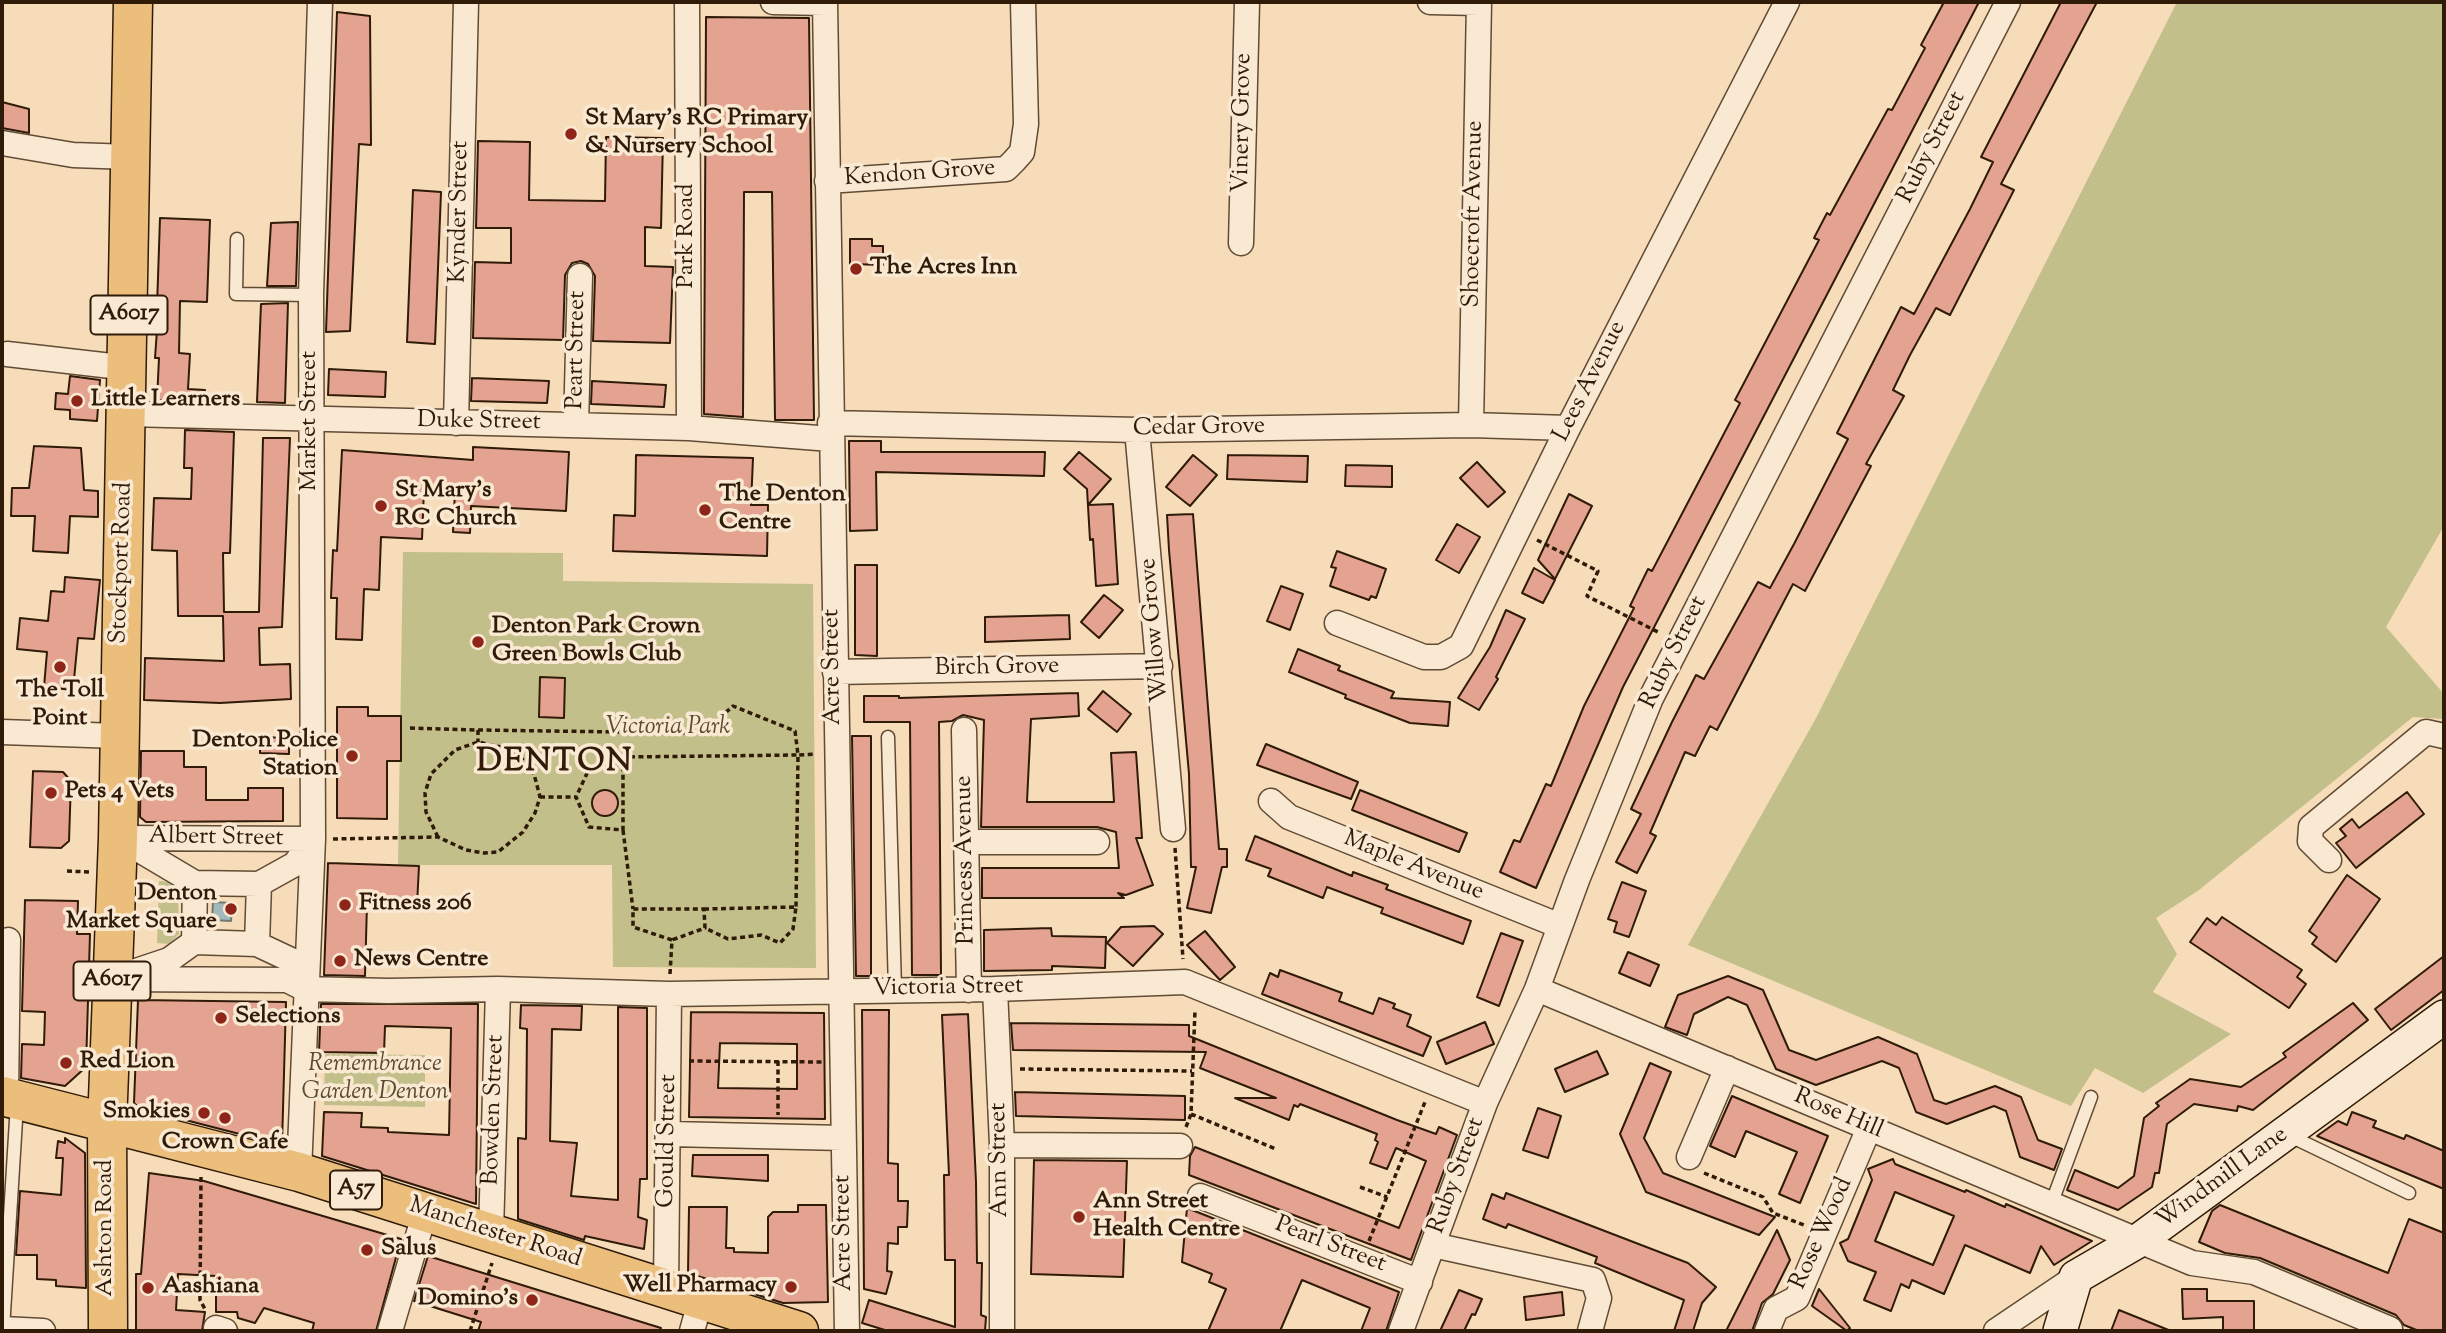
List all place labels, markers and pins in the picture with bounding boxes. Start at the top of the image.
place label: St Mary's RC Primary & Nursery School [585,106,808,162]
marker: St Mary's RC Primary & Nursery School [563,126,579,142]
place label: The Acres Inn [870,255,1017,283]
marker: The Acres Inn [848,261,864,277]
place label: Little Learners [91,387,240,415]
marker: Little Learners [69,393,85,409]
place label: St Mary's RC Church [395,478,517,534]
place label: The Denton Centre [719,482,846,538]
marker: St Mary's RC Church [373,498,389,514]
marker: The Denton Centre [697,502,713,518]
place label: Denton Park Crown Green Bowls Club [492,614,700,670]
marker: Denton Park Crown Green Bowls Club [470,634,486,650]
marker: The Toll Point [52,659,68,675]
place label: The Toll Point [16,678,104,734]
place label: Denton Police Station [192,728,338,784]
marker: Denton Police Station [344,748,360,764]
place label: Pets 4 Vets [65,779,174,807]
marker: Pets 4 Vets [43,785,59,801]
place label: Denton Market Square [66,881,217,937]
place label: Fitness 206 [359,891,472,919]
marker: Fitness 206 [337,897,353,913]
marker: Denton Market Square [223,901,239,917]
place label: News Centre [354,947,488,975]
marker: News Centre [332,953,348,969]
place label: Selections [235,1004,340,1032]
marker: Selections [213,1010,229,1026]
place label: Red Lion [80,1049,175,1077]
marker: Red Lion [58,1055,74,1071]
place label: Smokies [103,1099,190,1127]
marker: Smokies [196,1105,212,1121]
marker: Crown Cafe [217,1110,233,1126]
place label: Crown Cafe [162,1130,288,1158]
place label: Ann Street Health Centre [1093,1189,1240,1245]
marker: Ann Street Health Centre [1071,1209,1087,1225]
place label: Salus [381,1236,436,1264]
marker: Salus [359,1242,375,1258]
place label: Well Pharmacy [623,1273,777,1301]
place label: Aashiana [162,1274,259,1302]
marker: Well Pharmacy [783,1279,799,1295]
marker: Aashiana [140,1280,156,1296]
place label: Domino's [418,1286,518,1314]
marker: Domino's [524,1292,540,1308]

